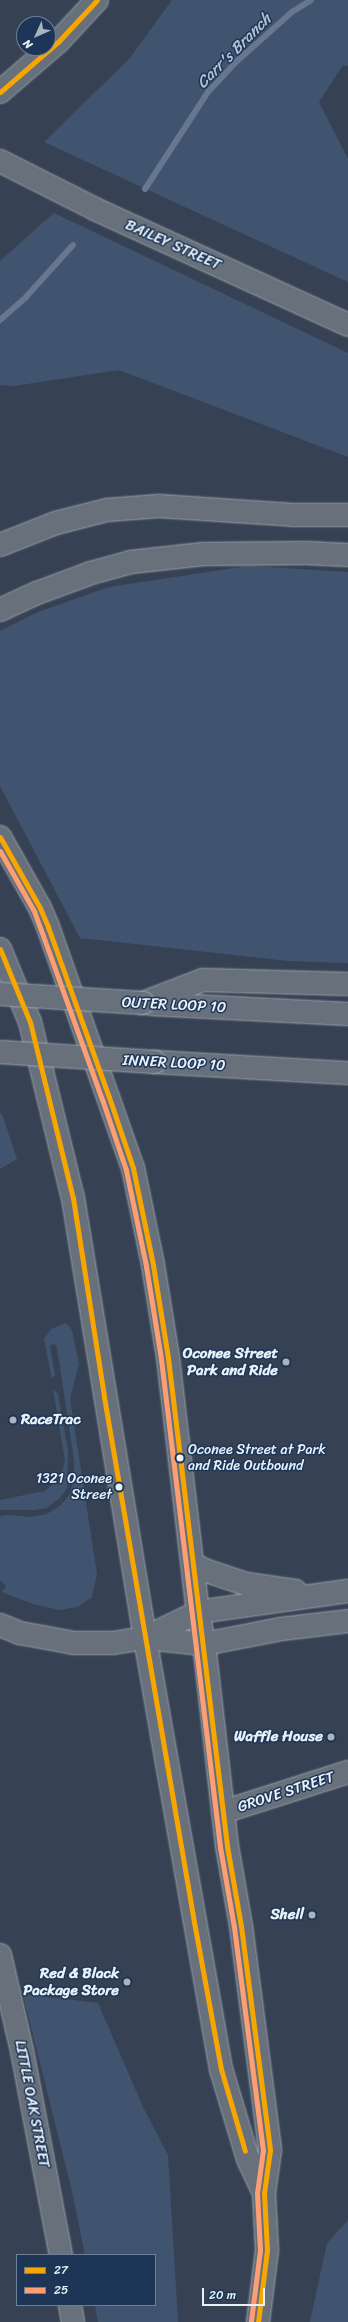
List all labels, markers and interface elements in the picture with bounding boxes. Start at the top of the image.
water label: Carr's Branch [193,10,275,92]
north arrow [16,16,56,56]
text: N [18,35,37,54]
street label: BAILEY STREET [122,216,224,274]
street label: OUTER LOOP 10 [122,993,226,1017]
street label: INNER LOOP 10 [122,1051,226,1075]
place label: Oconee Street Park and Ride [183,1344,278,1379]
marker: Oconee Street Park and Ride [281,1357,291,1367]
place label: RaceTrac [21,1411,81,1429]
marker: RaceTrac [8,1415,18,1425]
place label: Oconee Street at Park and Ride Outbound [188,1442,326,1474]
marker: Oconee Street at Park and Ride Outbound [175,1453,185,1463]
place label: 1321 Oconee Street [36,1471,112,1504]
marker: 1321 Oconee Street [114,1482,124,1492]
place label: Waffle House [234,1728,323,1746]
marker: Waffle House [326,1732,336,1742]
street label: GROVE STREET [235,1768,337,1816]
place label: Shell [270,1906,304,1924]
marker: Shell [307,1910,317,1920]
place label: Red & Black Package Store [23,1964,119,1999]
marker: Red & Black Package Store [122,1977,132,1987]
street label: LITTLE OAK STREET [11,2038,53,2170]
legend [16,2254,156,2306]
text: 27 [54,2259,68,2281]
text: 25 [54,2279,68,2301]
scale bar [204,2280,267,2306]
text: 20 m [209,2284,236,2306]

